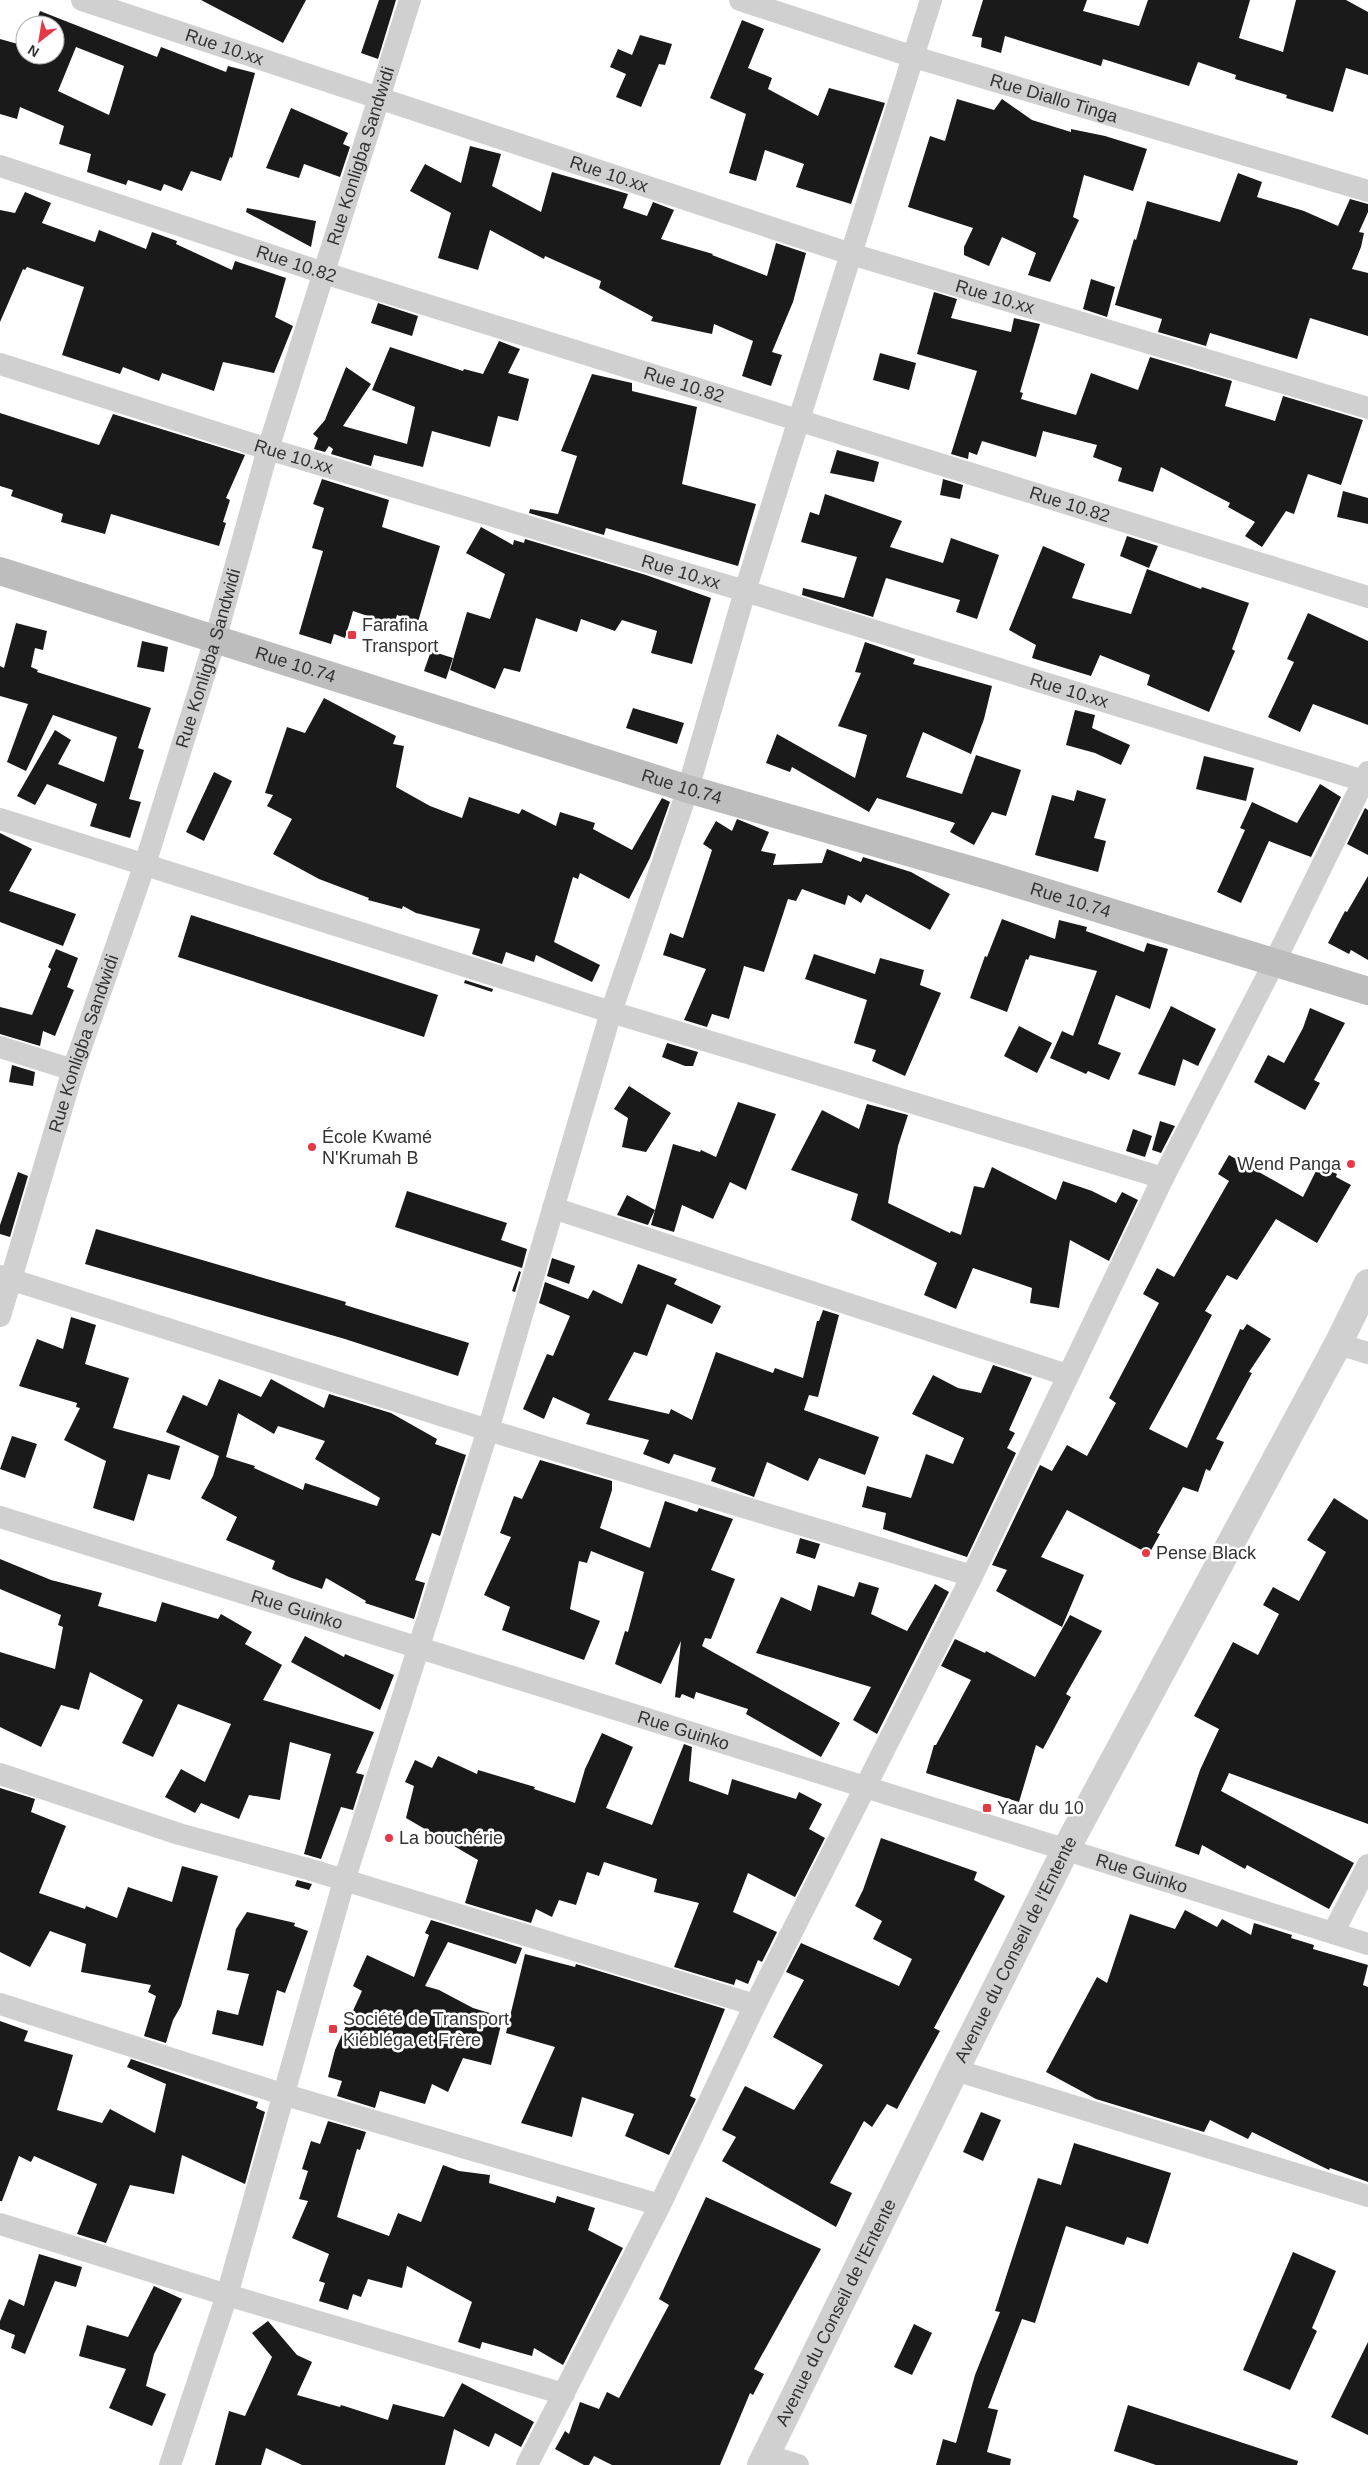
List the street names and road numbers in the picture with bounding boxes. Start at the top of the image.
street label: Rue 10.xx [183,25,266,69]
street label: Rue Konligba Sandwidi [323,64,398,248]
street label: Rue Diallo Tinga [988,70,1121,127]
street label: Rue 10.xx [567,152,651,196]
street label: Rue 10.82 [254,241,339,286]
street label: Rue 10.xx [953,276,1037,318]
street label: Rue 10.82 [641,363,727,407]
street label: Rue 10.xx [252,435,335,478]
street label: Rue 10.82 [1027,483,1112,526]
street label: Rue 10.xx [639,551,723,593]
street label: Rue Konligba Sandwidi [172,566,244,750]
street label: Rue 10.74 [253,643,338,687]
street label: Rue 10.xx [1028,669,1111,712]
street label: Rue 10.74 [639,765,724,808]
street label: Rue 10.74 [1028,878,1113,922]
street label: Rue Konligba Sandwidi [45,952,123,1135]
street label: Rue Guinko [248,1586,345,1633]
street label: Rue Guinko [635,1707,732,1754]
street label: Avenue du Conseil de l'Entente [950,1833,1081,2066]
street label: Rue Guinko [1093,1850,1190,1897]
street label: Avenue du Conseil de l'Entente [772,2196,900,2429]

